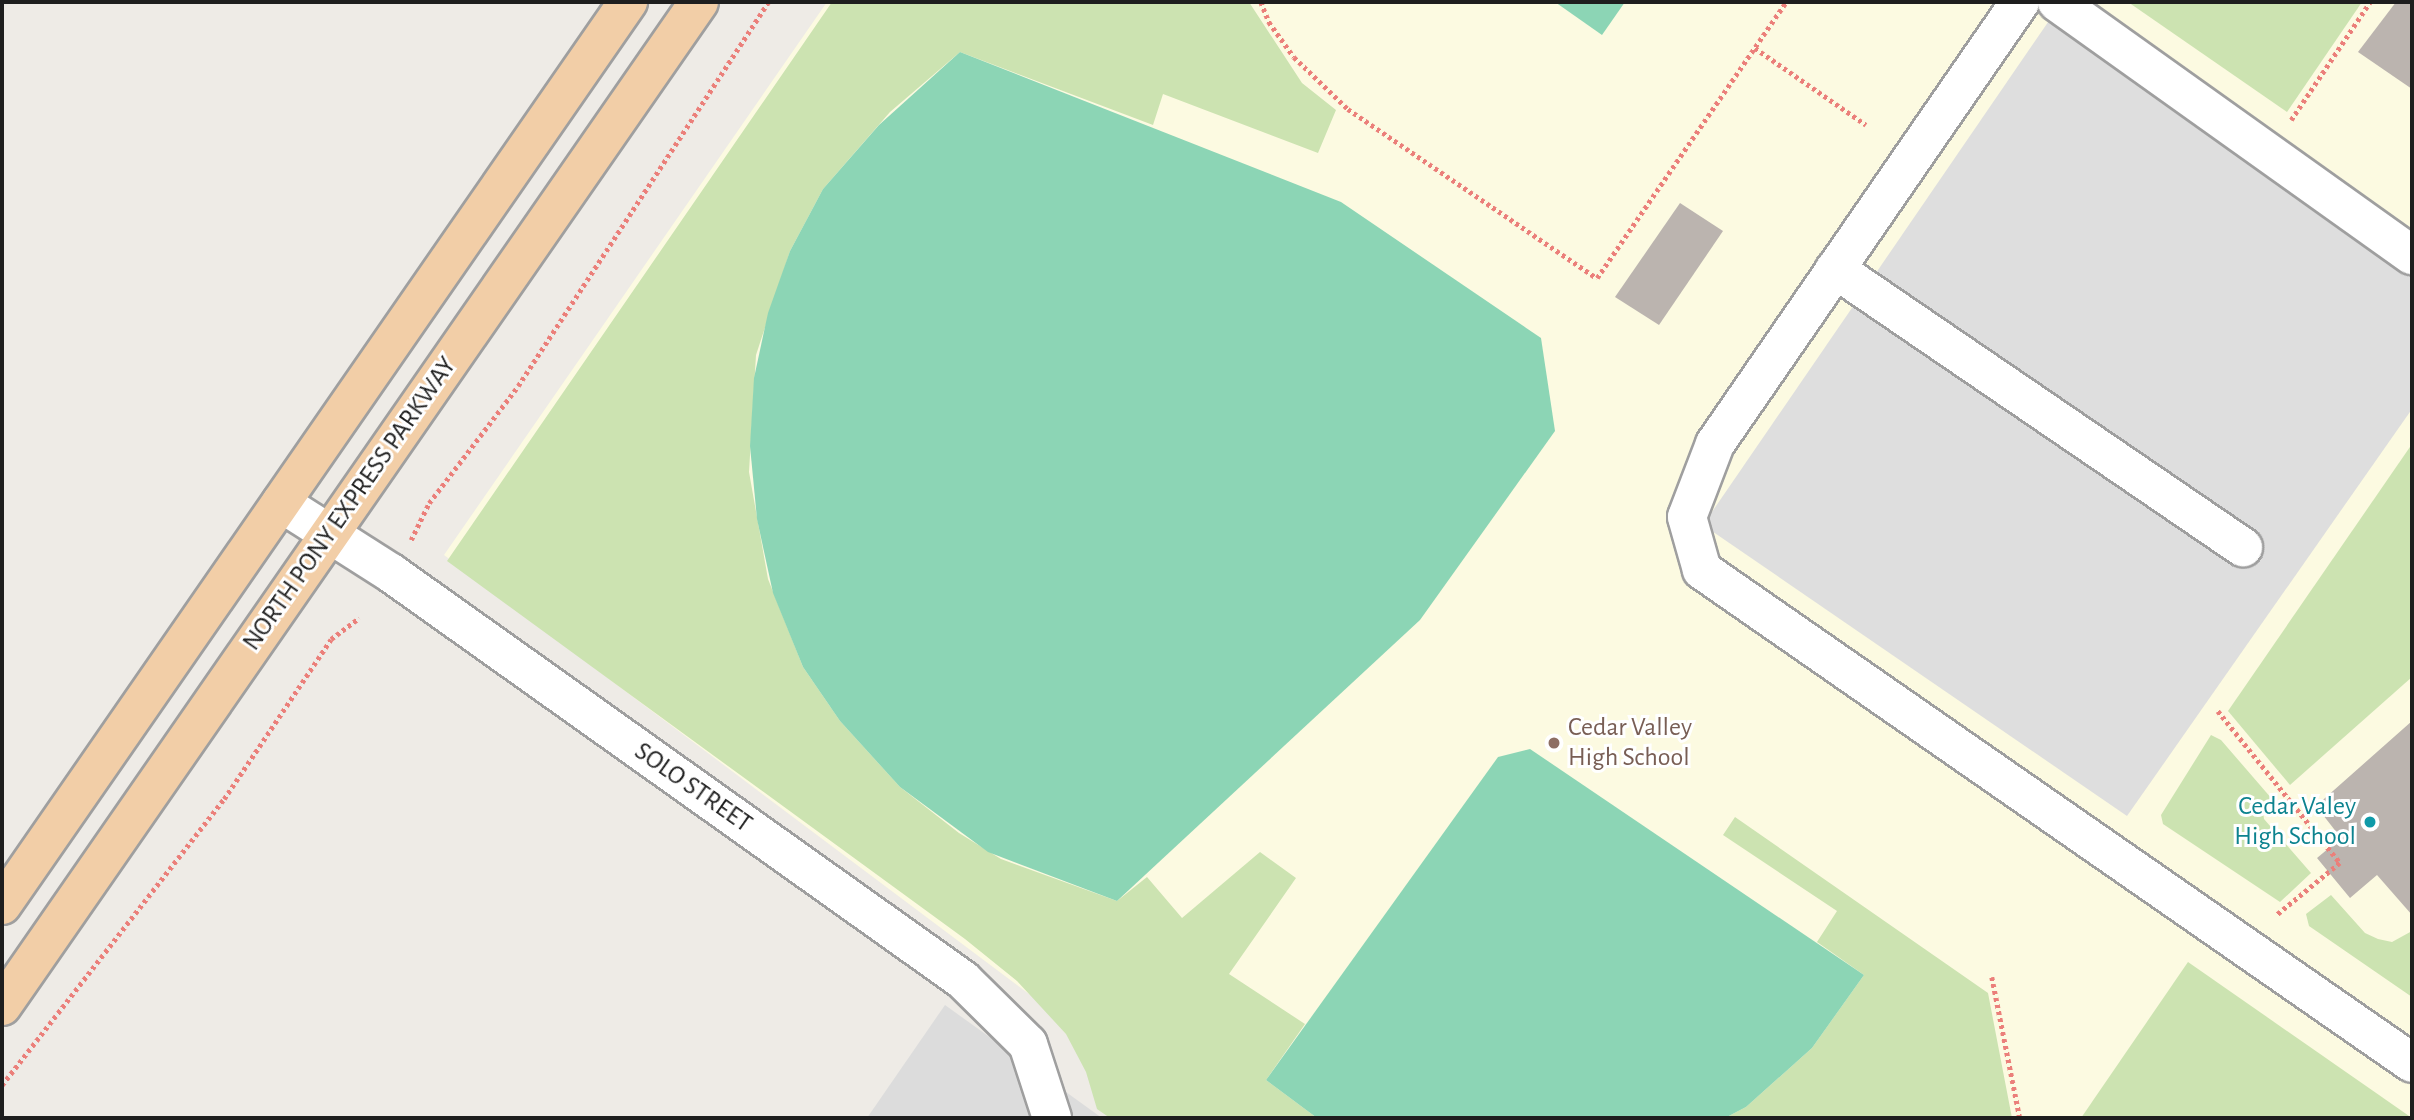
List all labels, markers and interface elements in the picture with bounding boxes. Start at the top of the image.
street label: NORTH PONY EXPRESS PARKWAY [236,351,464,657]
place label: Cedar Valley High School [1568,712,1692,774]
marker: Cedar Valley High School [1546,735,1562,751]
street label: SOLO STREET [628,736,758,840]
place label: Cedar Valey High School [2234,791,2356,852]
marker: Cedar Valey High School [2362,814,2378,830]

